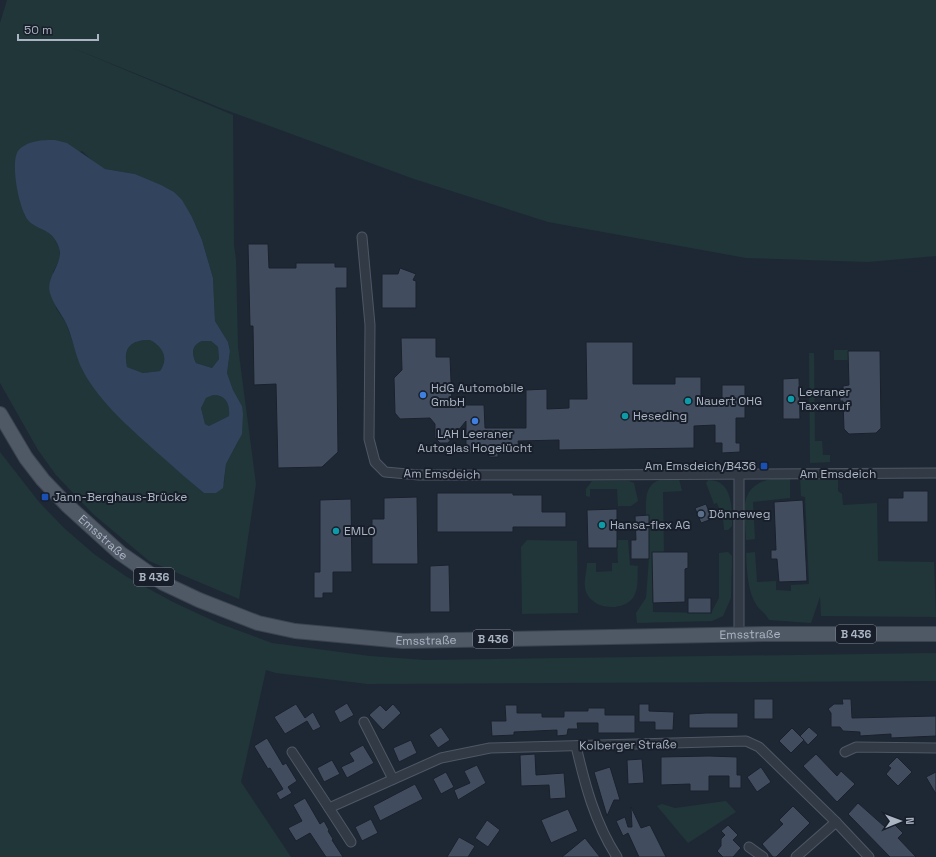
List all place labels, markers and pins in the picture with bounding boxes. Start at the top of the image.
place label: HdG Automobile GmbH [431,380,524,410]
place label: Leeraner Taxenruf [799,384,850,414]
marker: HdG Automobile GmbH [418,390,428,400]
place label: Nauert OHG [696,393,762,409]
marker: Leeraner Taxenruf [786,394,796,404]
marker: Nauert OHG [683,396,693,406]
place label: Heseding [633,408,687,424]
marker: Heseding [620,411,630,421]
marker: LAH Leeraner Autoglas Hogelücht [470,416,480,426]
place label: LAH Leeraner Autoglas Hogelücht [418,426,532,456]
place label: Am Emsdeich/B436 [645,458,756,474]
marker: Am Emsdeich/B436 [759,461,769,471]
place label: Jann-Berghaus-Brücke [53,489,187,505]
marker: Jann-Berghaus-Brücke [40,492,50,502]
place label: Dönneweg [709,506,770,522]
marker: Dönneweg [696,509,706,519]
place label: Hansa-flex AG [610,517,690,533]
marker: Hansa-flex AG [597,520,607,530]
place label: EMLO [344,523,375,539]
marker: EMLO [331,526,341,536]

